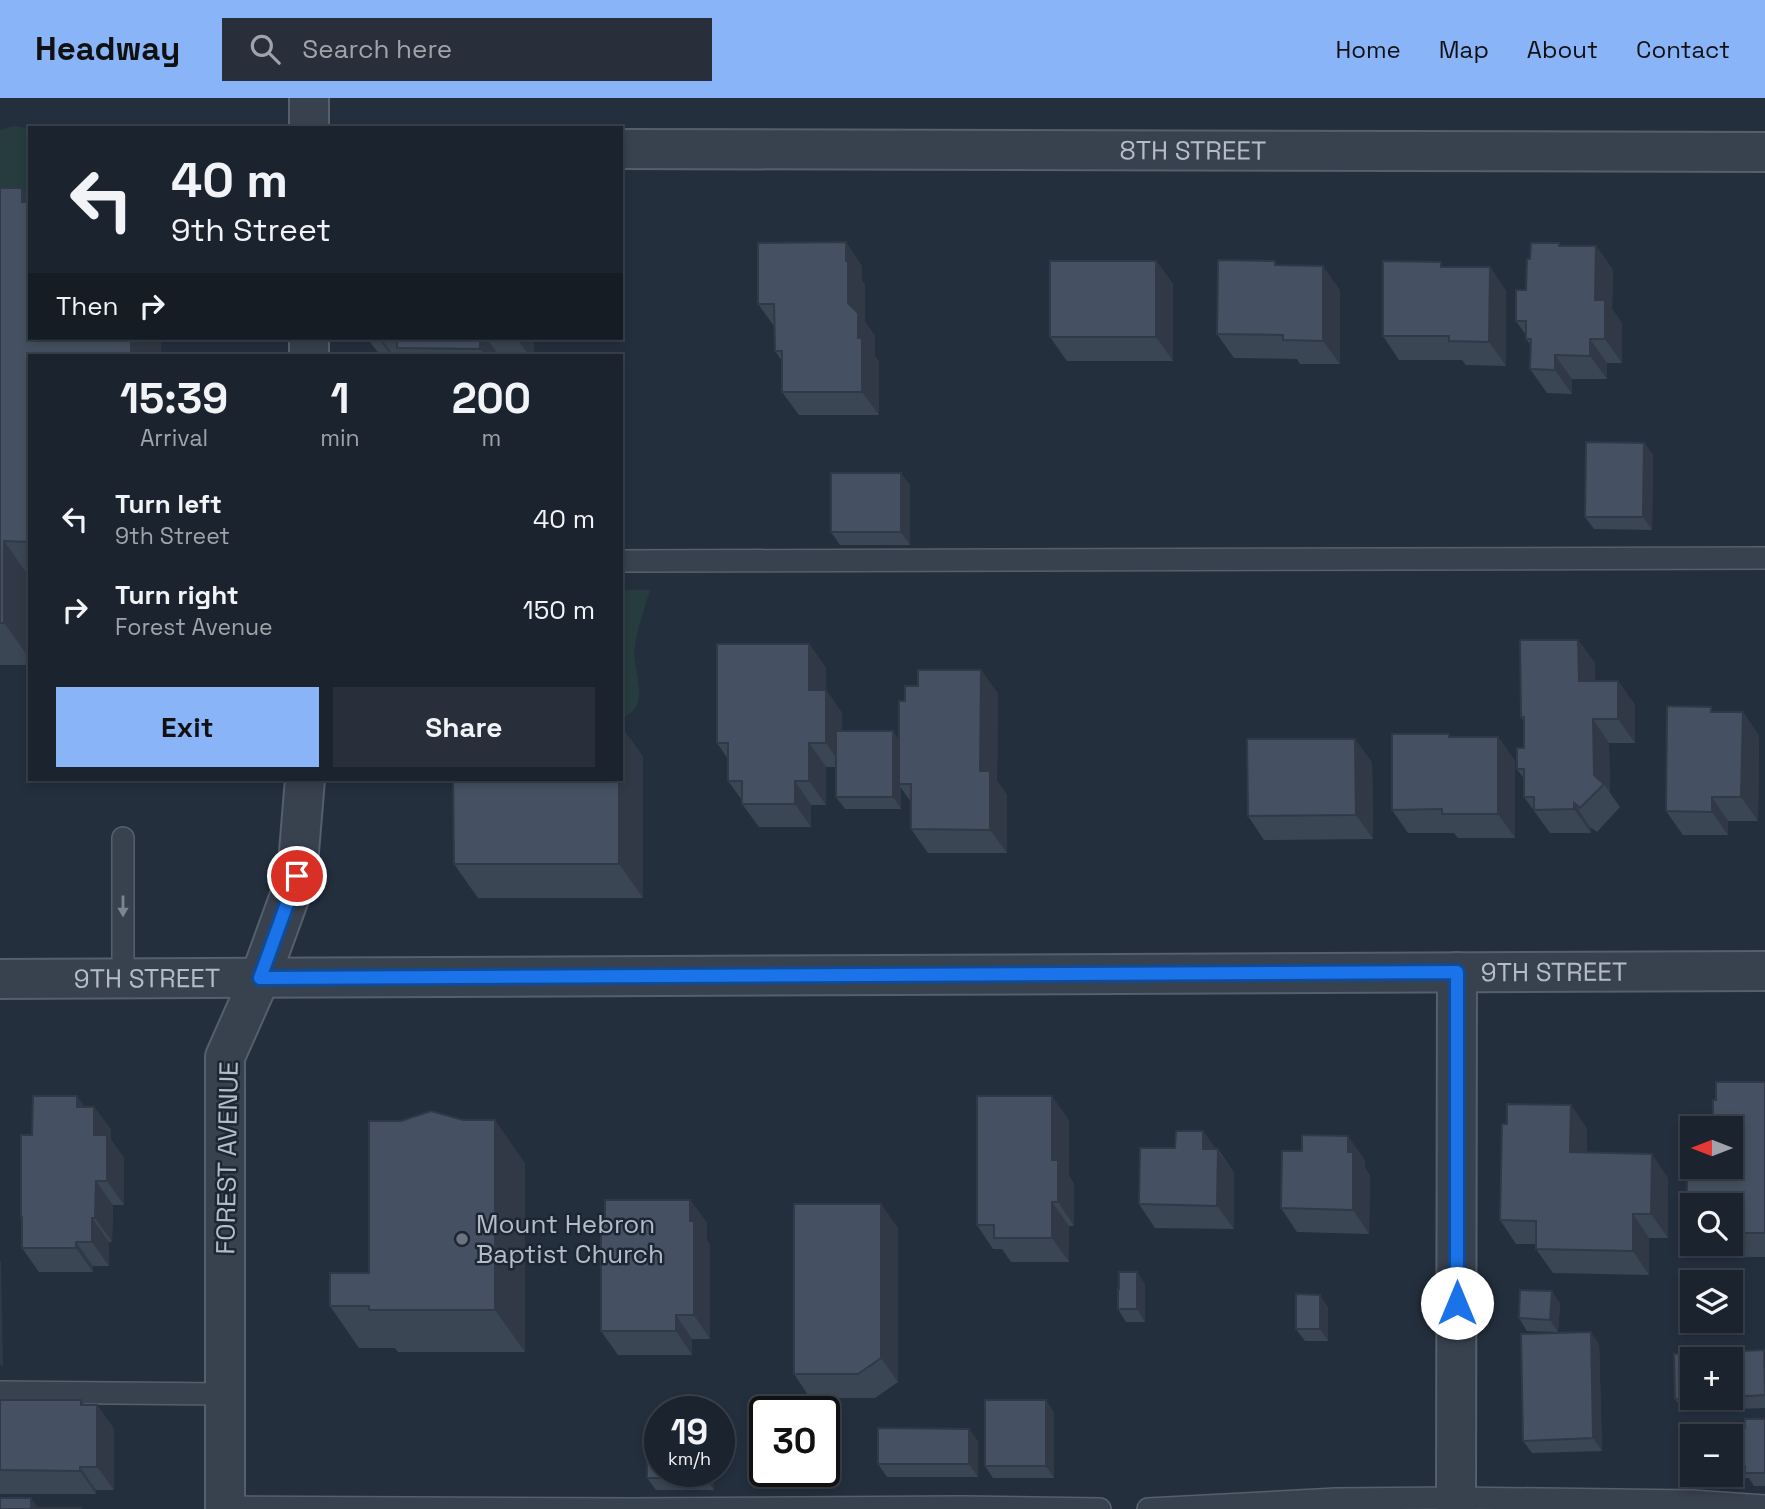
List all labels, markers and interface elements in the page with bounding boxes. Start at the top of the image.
search box [222,18,712,81]
text: Headway [35,28,180,70]
icon: search [246,30,284,68]
text: Search here [302,32,452,66]
text: Home [1335,34,1401,65]
text: Map [1439,34,1489,65]
text: About [1527,34,1598,65]
text: Contact [1636,34,1730,65]
street label: 8TH STREET [1120,133,1266,168]
text: 40 m [171,149,288,211]
icon: left [56,154,147,245]
text: 9th Street [171,210,331,250]
icon: right [133,287,171,325]
text: Then [56,289,119,323]
text: 15:39 [120,372,228,425]
text: 1 [330,372,349,425]
text: 200 [452,372,531,425]
text: Arrival [140,423,208,453]
text: min [320,423,360,453]
text: m [481,423,501,453]
text: Turn left [115,487,222,521]
icon: left [56,500,94,538]
text: 40 m [533,502,595,536]
text: 9th Street [115,521,230,551]
text: Turn right [115,578,239,612]
icon: right [56,591,94,629]
text: 150 m [523,593,595,627]
text: Forest Avenue [115,612,273,642]
button: Exit [56,687,319,767]
button: Share [333,687,595,767]
pin [267,846,327,906]
icon: arrive [278,857,316,895]
one-way arrow [117,895,129,917]
street label: 9TH STREET [1481,955,1627,989]
street label: 9TH STREET [74,961,220,996]
street label: FOREST AVENUE [208,1061,246,1255]
north arrow [1680,1116,1743,1180]
map controls [1680,1116,1743,1487]
button: search [1680,1193,1743,1256]
place label: Mount Hebron Baptist Church [476,1207,664,1271]
marker: Mount Hebron Baptist Church [454,1231,470,1247]
position arrow [1420,1266,1494,1340]
button: layers [1680,1270,1743,1333]
button: + [1680,1347,1743,1410]
speed limit sign: 30 [749,1396,840,1487]
text: 19 [671,1410,708,1454]
button: − [1680,1424,1743,1487]
text: km/h [668,1447,711,1470]

